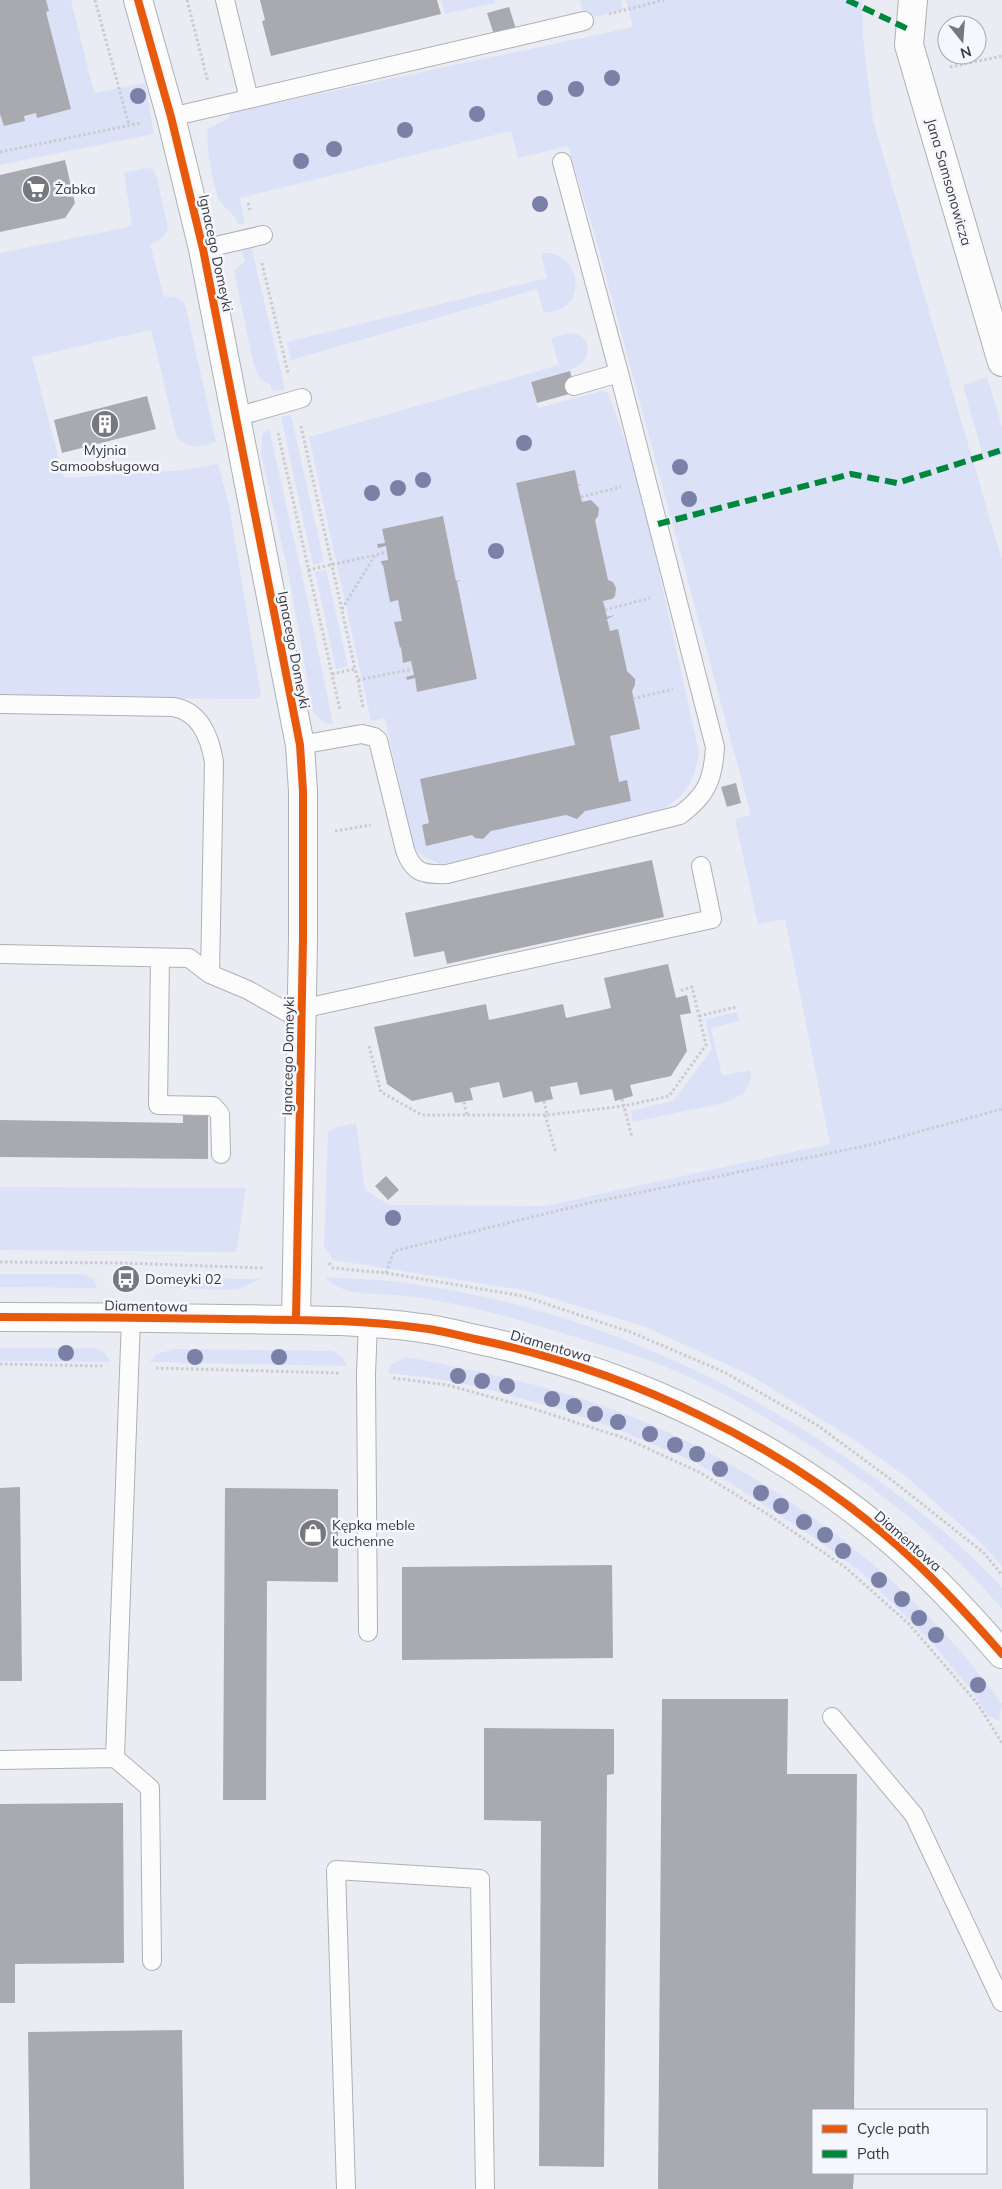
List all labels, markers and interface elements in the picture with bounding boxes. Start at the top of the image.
north arrow [937,15,987,65]
text: N [958,42,973,63]
street label: Jana Samsonowicza [922,116,976,248]
supermarket icon: Żabka [21,174,51,204]
place label: Żabka [55,180,96,198]
street label: Ignacego Domeyki [195,193,237,313]
building icon: Myjnia Samoobsługowa [90,409,120,439]
place label: Myjnia Samoobsługowa [51,441,159,475]
street label: Ignacego Domeyki [274,590,314,710]
street label: Ignacego Domeyki [278,996,298,1116]
bus stop icon: Domeyki 02 [111,1264,141,1294]
place label: Domeyki 02 [145,1270,222,1288]
street label: Diamentowa [104,1296,188,1316]
street label: Diamentowa [508,1326,594,1366]
street label: Diamentowa [871,1507,945,1575]
place label: Kępka meble kuchenne [332,1516,415,1550]
shop icon: Kępka meble kuchenne [298,1518,328,1548]
legend [812,2109,987,2174]
text: Cycle path [857,2119,930,2138]
text: Path [857,2144,889,2163]

